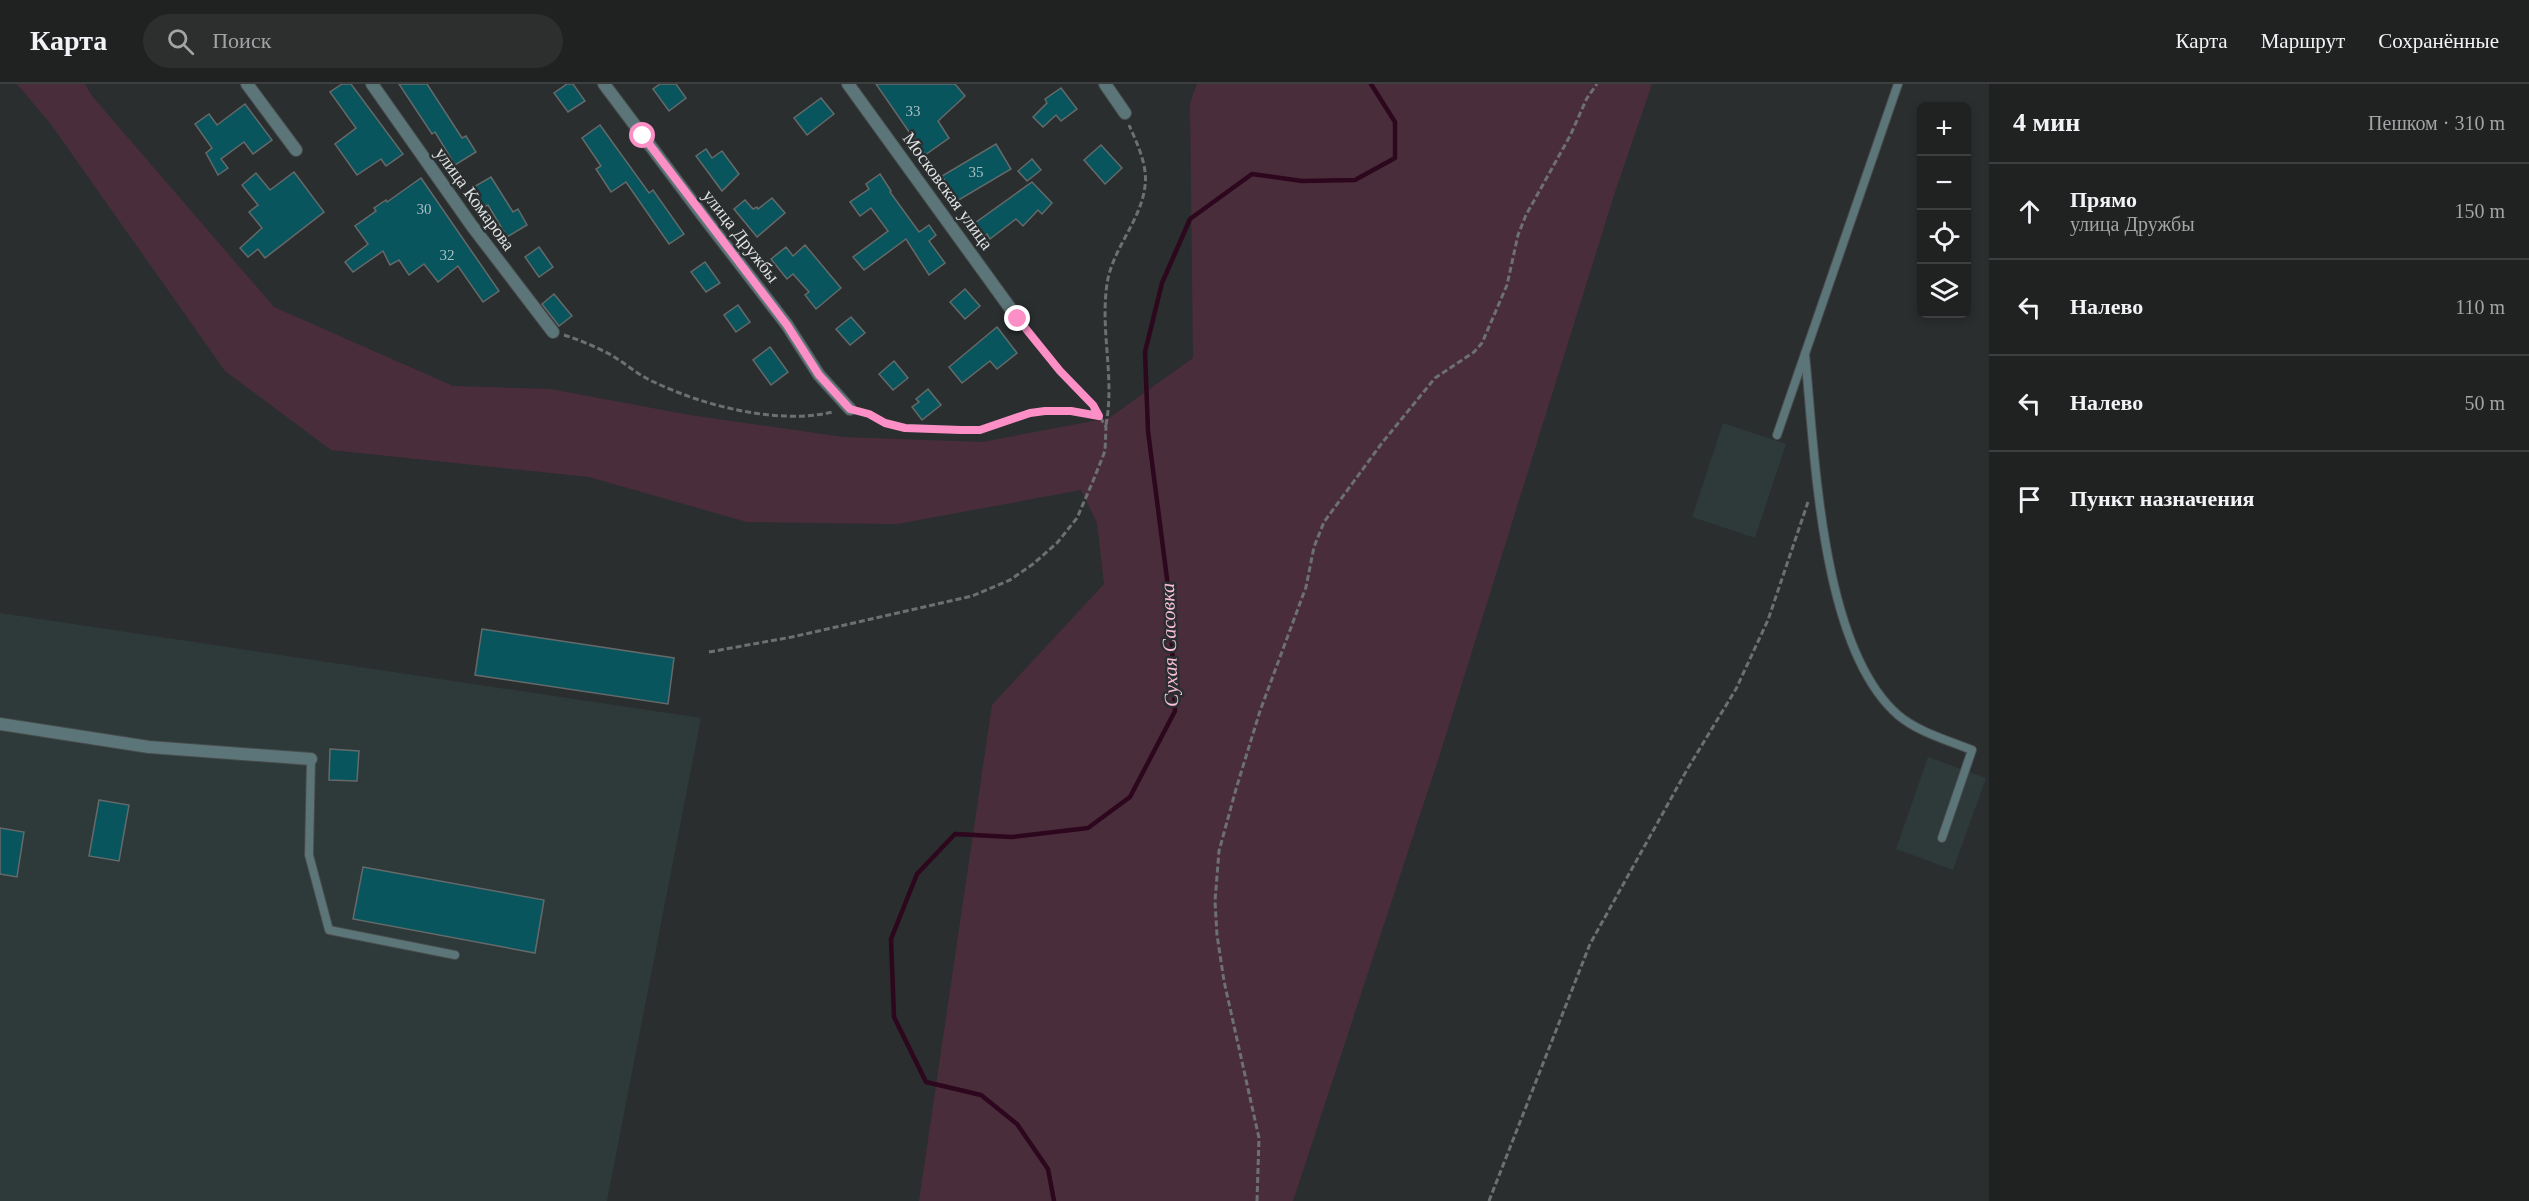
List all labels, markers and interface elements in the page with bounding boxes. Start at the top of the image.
search box [143,14,563,68]
text: Карта [30,25,107,56]
icon: search [164,25,197,58]
text: Поиск [212,28,271,53]
text: Карта [2176,29,2228,53]
text: Маршрут [2261,29,2345,53]
text: Сохранённые [2378,29,2499,53]
map controls [1917,102,1971,318]
button: + [1917,102,1971,156]
house number: 33 [906,103,921,119]
text: 4 мин [2013,108,2080,137]
text: Пешком · 310 m [2368,112,2505,134]
route start [629,122,655,148]
street label: Московская улица [899,129,997,253]
street label: улица Комарова [431,144,519,254]
button: − [1917,156,1971,210]
house number: 35 [969,164,984,180]
street label: улица Дружбы [699,186,783,286]
text: Прямо [2070,187,2137,212]
icon: ahead [2013,195,2046,228]
text: 150 m [2454,200,2505,222]
house number: 30 [417,201,432,217]
button: locate [1917,210,1971,264]
text: улица Дружбы [2070,213,2195,235]
house number: 32 [440,247,455,263]
button: layers [1917,264,1971,318]
icon: left [2013,291,2046,324]
text: Налево [2070,294,2143,319]
text: 110 m [2455,296,2505,318]
route end [1004,305,1030,331]
icon: left [2013,387,2046,420]
text: Налево [2070,390,2143,415]
text: 50 m [2464,392,2505,414]
icon: arrive [2013,483,2046,516]
text: Пункт назначения [2070,486,2255,511]
water label: Сухая Сасовка [1156,582,1183,707]

